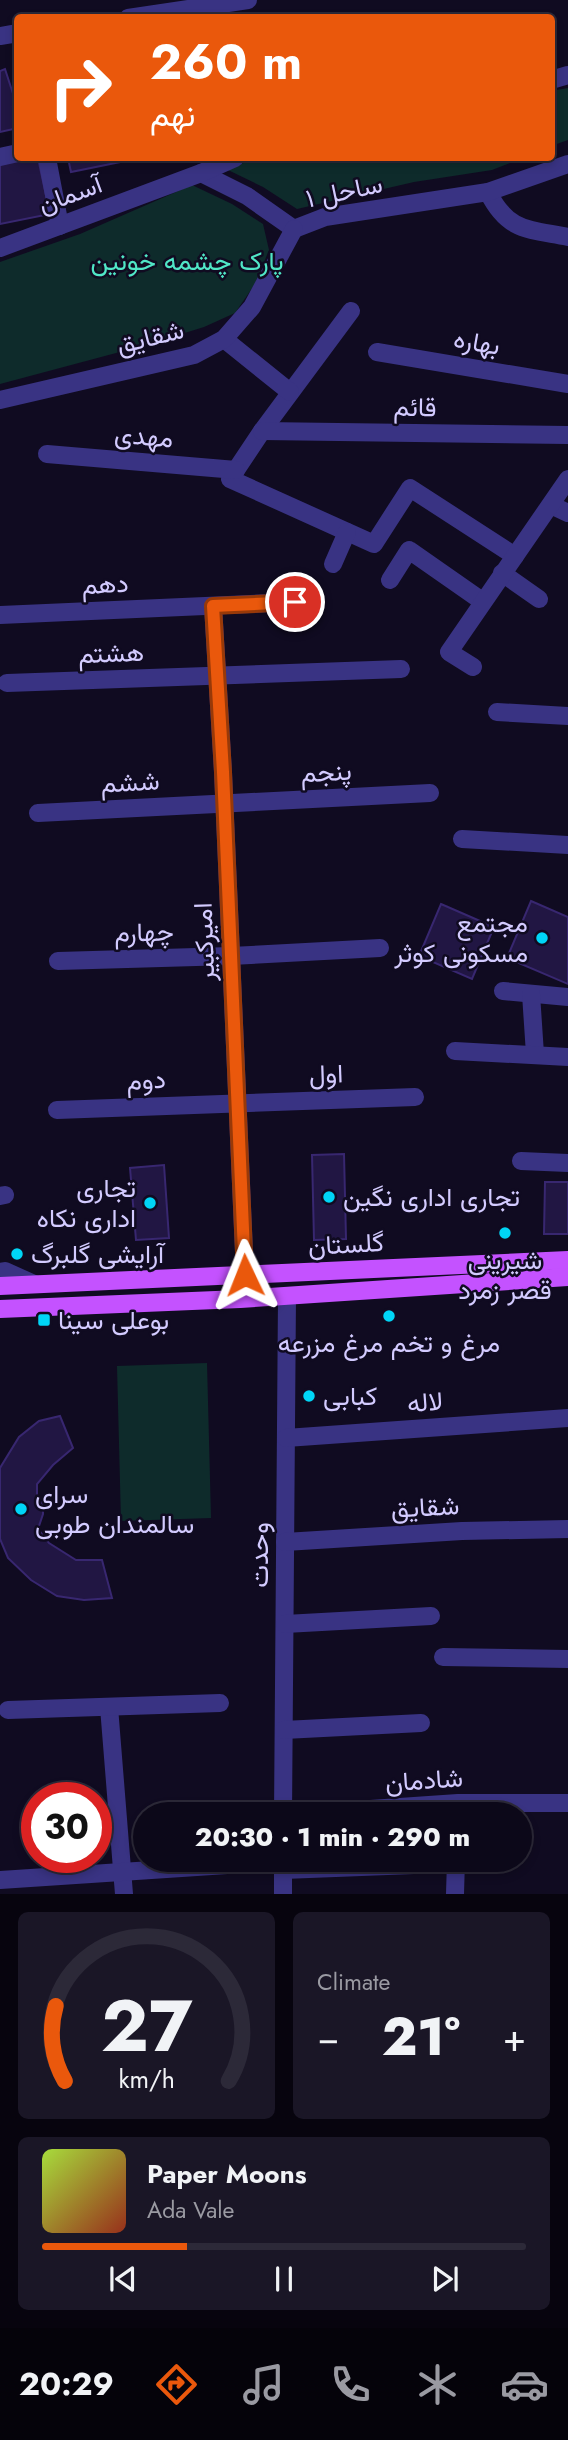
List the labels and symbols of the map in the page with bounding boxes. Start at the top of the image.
street label: آسمان [33,164,109,223]
street label: ساحل ۱ [302,164,386,218]
park label: پارک چشمه خونین [91,242,283,280]
street label: شقایق [112,310,188,364]
street label: بهاره [451,319,503,365]
street label: قائم [393,388,437,426]
street label: مهدی [113,415,175,457]
street label: دهم [81,564,129,604]
pin [265,572,325,632]
street label: هشتم [77,633,145,673]
street label: پنجم [300,752,352,792]
street label: ششم [100,761,160,803]
street label: امیرکبیر [184,902,224,983]
place label: مجتمع مسکونی کوثر [393,904,528,972]
street label: چهارم [114,912,174,952]
marker: مجتمع مسکونی کوثر [534,930,550,946]
street label: اول [308,1054,344,1094]
street label: دوم [125,1060,167,1100]
place label: تجاری اداری نکاه [37,1169,136,1237]
place label: تجاری اداری نگین [343,1178,520,1216]
marker: تجاری اداری نگین [321,1189,337,1205]
marker: تجاری اداری نکاه [142,1195,158,1211]
street label: گلستان [307,1223,385,1265]
marker: شیرینی قصر زمرد [497,1225,513,1241]
place label: آرایشی گلبرگ [31,1235,166,1273]
position arrow [208,1238,282,1312]
place label: شیرینی قصر زمرد [458,1241,552,1309]
marker: آرایشی گلبرگ [9,1246,25,1262]
place label: بوعلی سینا [58,1301,169,1339]
marker: مرغ و تخم مرغ مزرعه [381,1308,397,1324]
marker: بوعلی سینا [36,1312,52,1328]
place label: مرغ و تخم مرغ مزرعه [278,1324,500,1362]
place label: کبابی [323,1377,377,1415]
street label: لاله [406,1382,444,1422]
marker: کبابی [301,1388,317,1404]
place label: سرای سالمندان طوبی [35,1475,194,1543]
street label: شقایق [390,1486,460,1528]
marker: سرای سالمندان طوبی [13,1501,29,1517]
street label: وحدت [240,1522,278,1588]
street label: شادمان [384,1758,464,1802]
speed limit sign: 30 [21,1782,112,1873]

